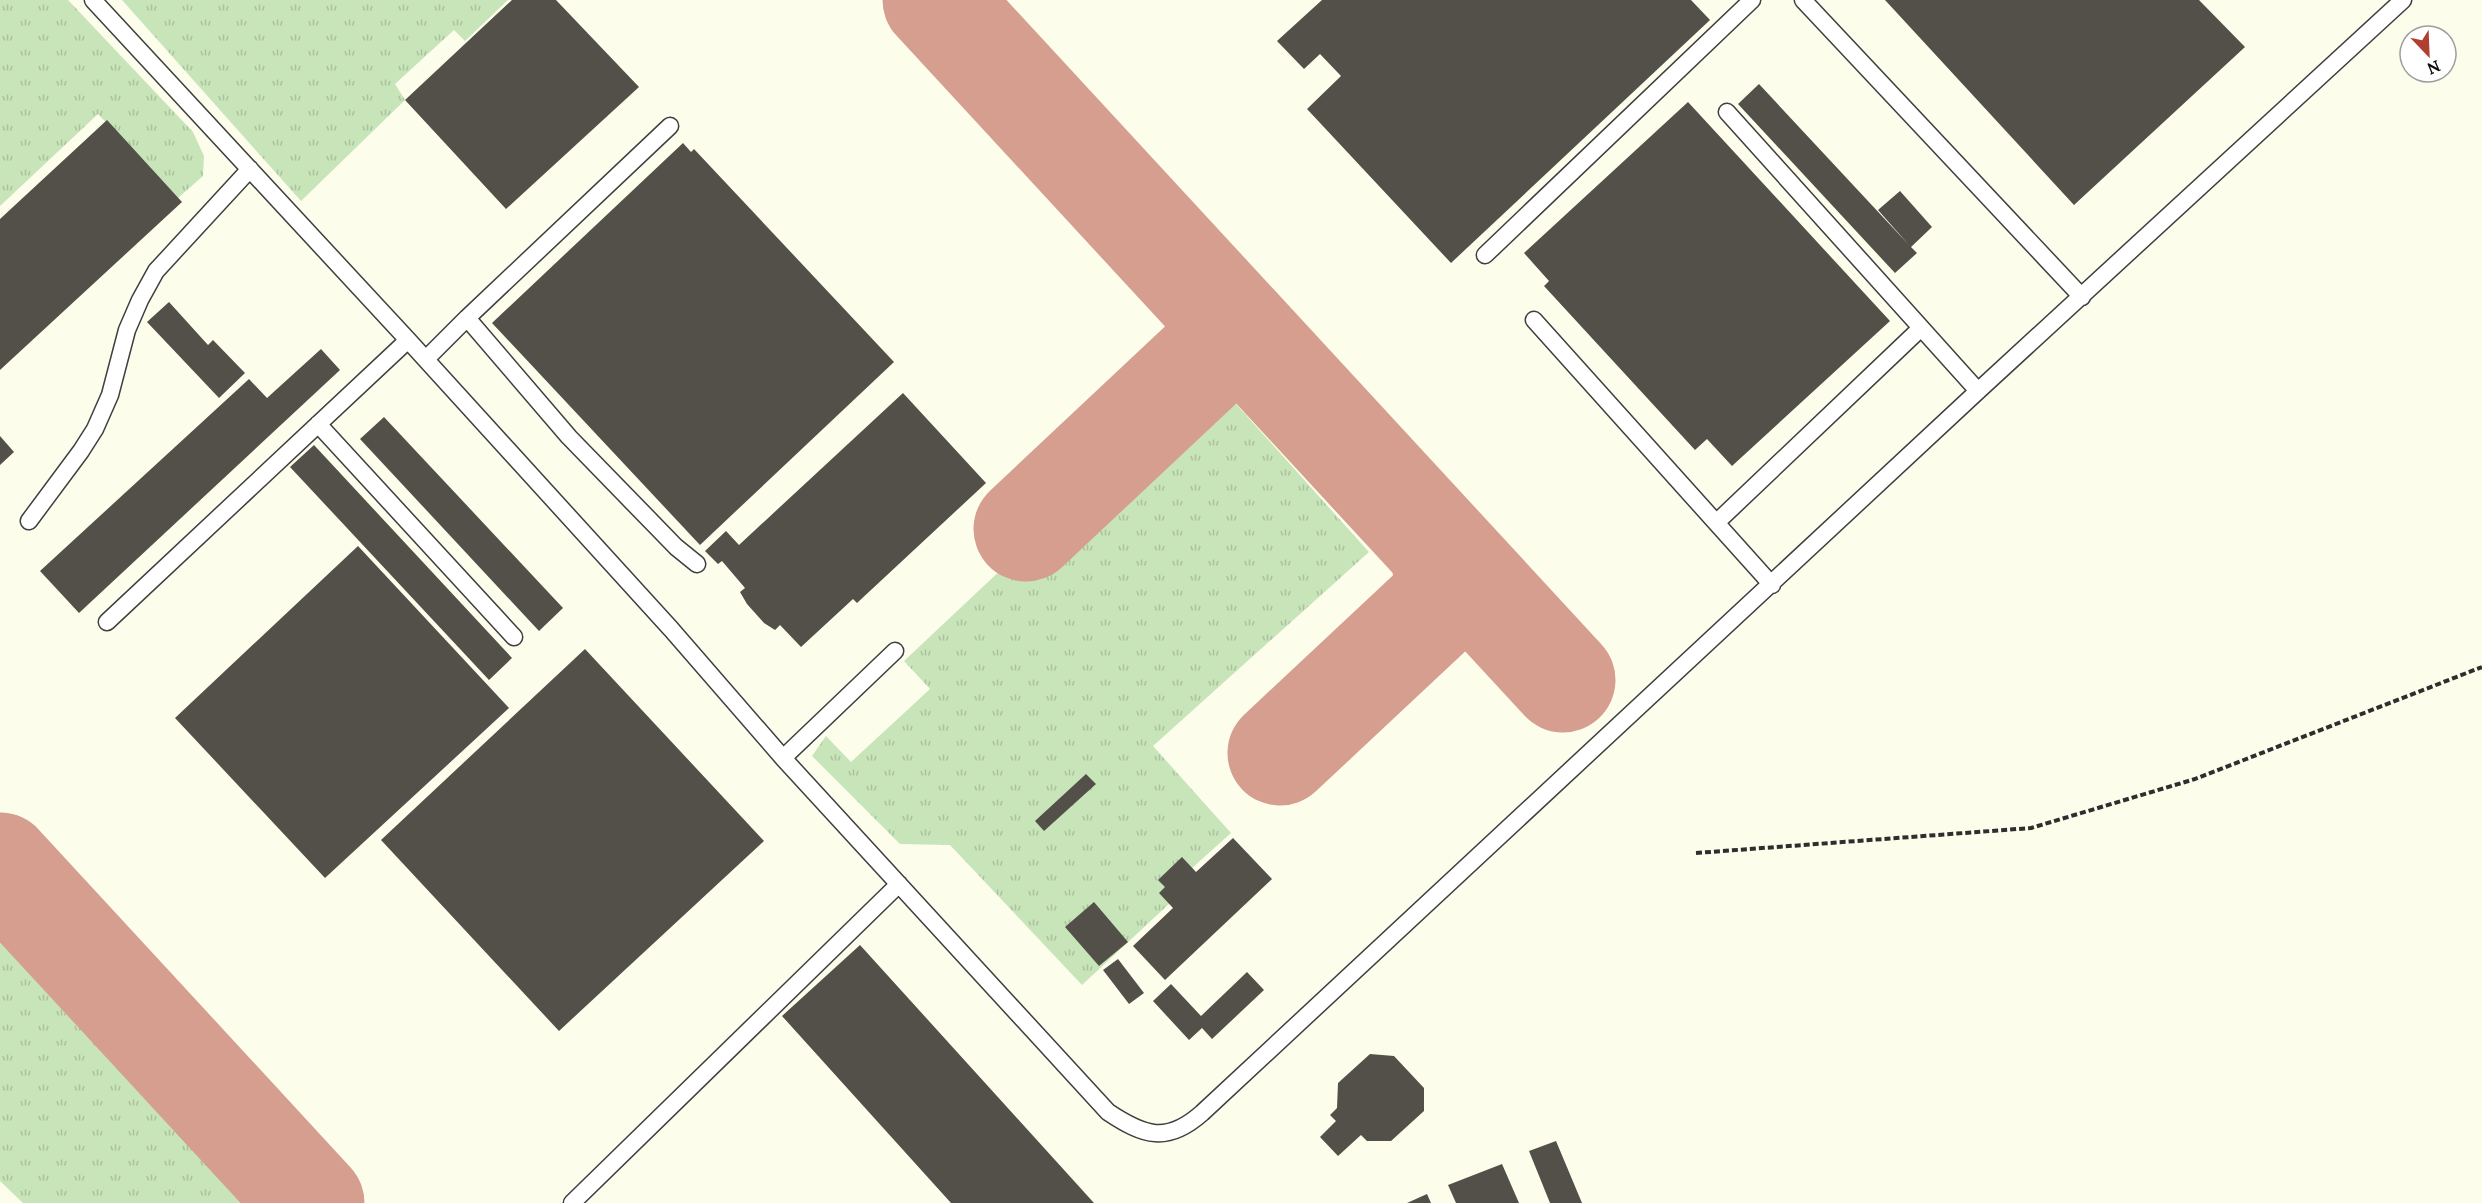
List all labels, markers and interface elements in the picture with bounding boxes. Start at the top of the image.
north arrow [2398,24,2458,84]
text: N [2424,56,2443,79]

